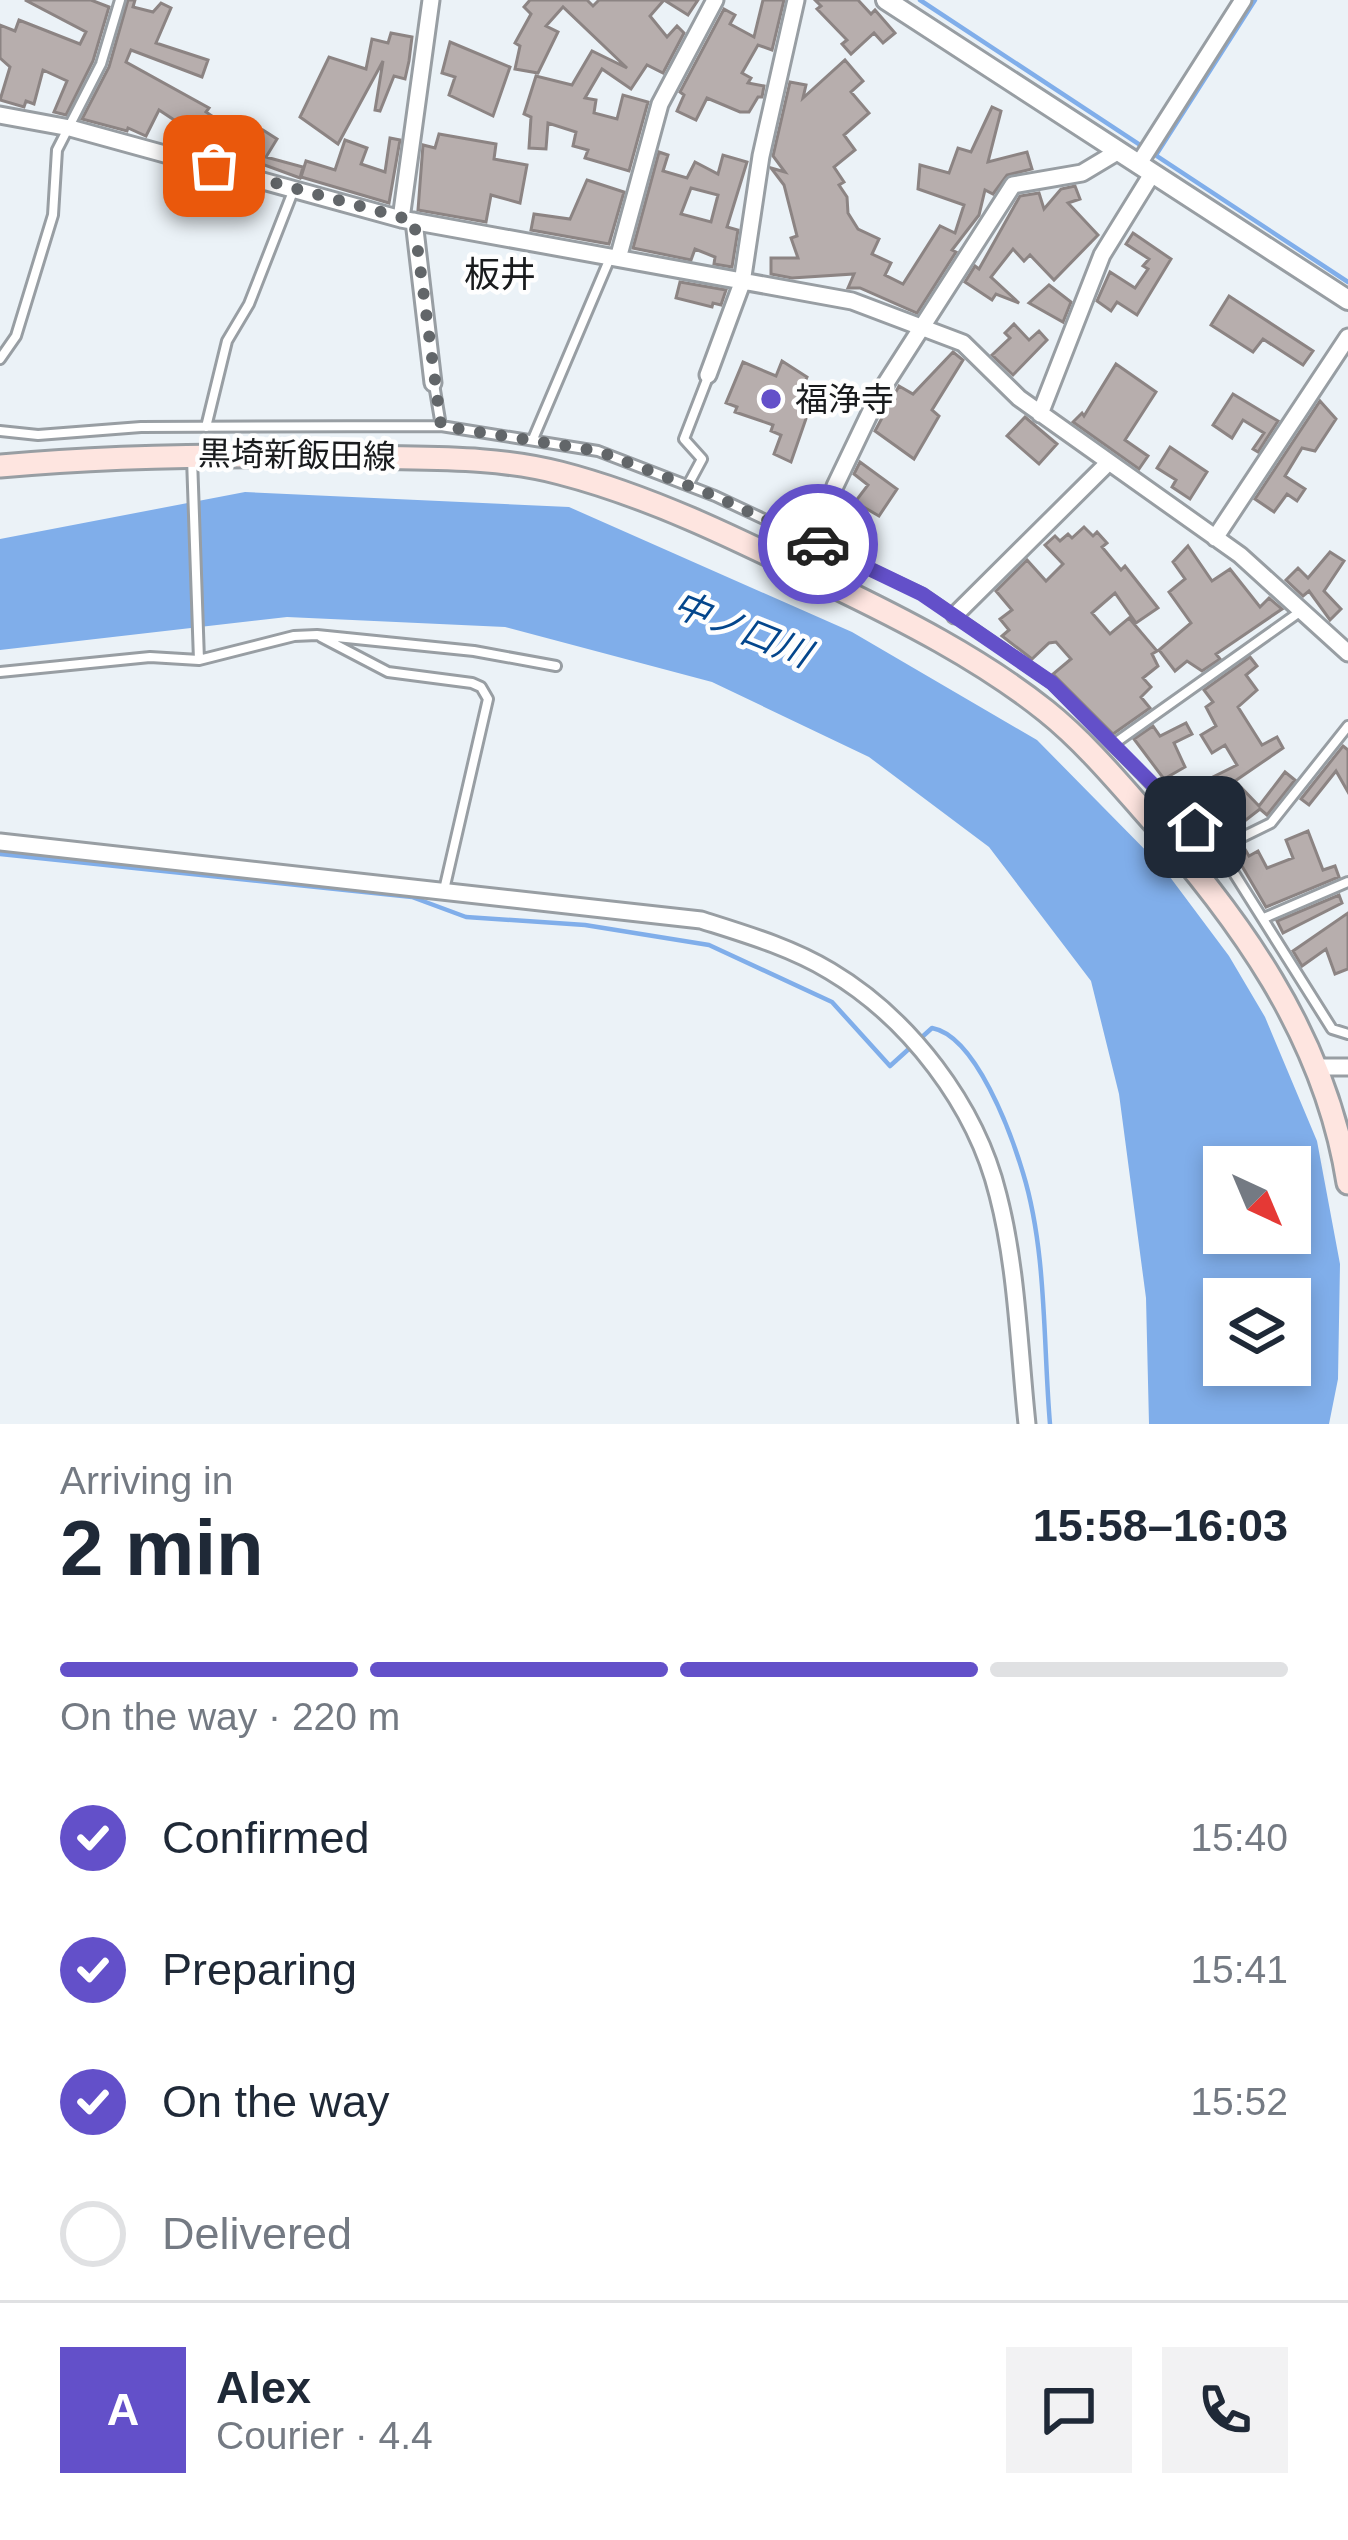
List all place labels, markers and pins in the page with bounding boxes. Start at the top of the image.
pin [163,115,265,217]
place label: 福浄寺 [795,381,894,418]
marker: 福浄寺 [758,386,784,412]
pin [1144,776,1246,878]

